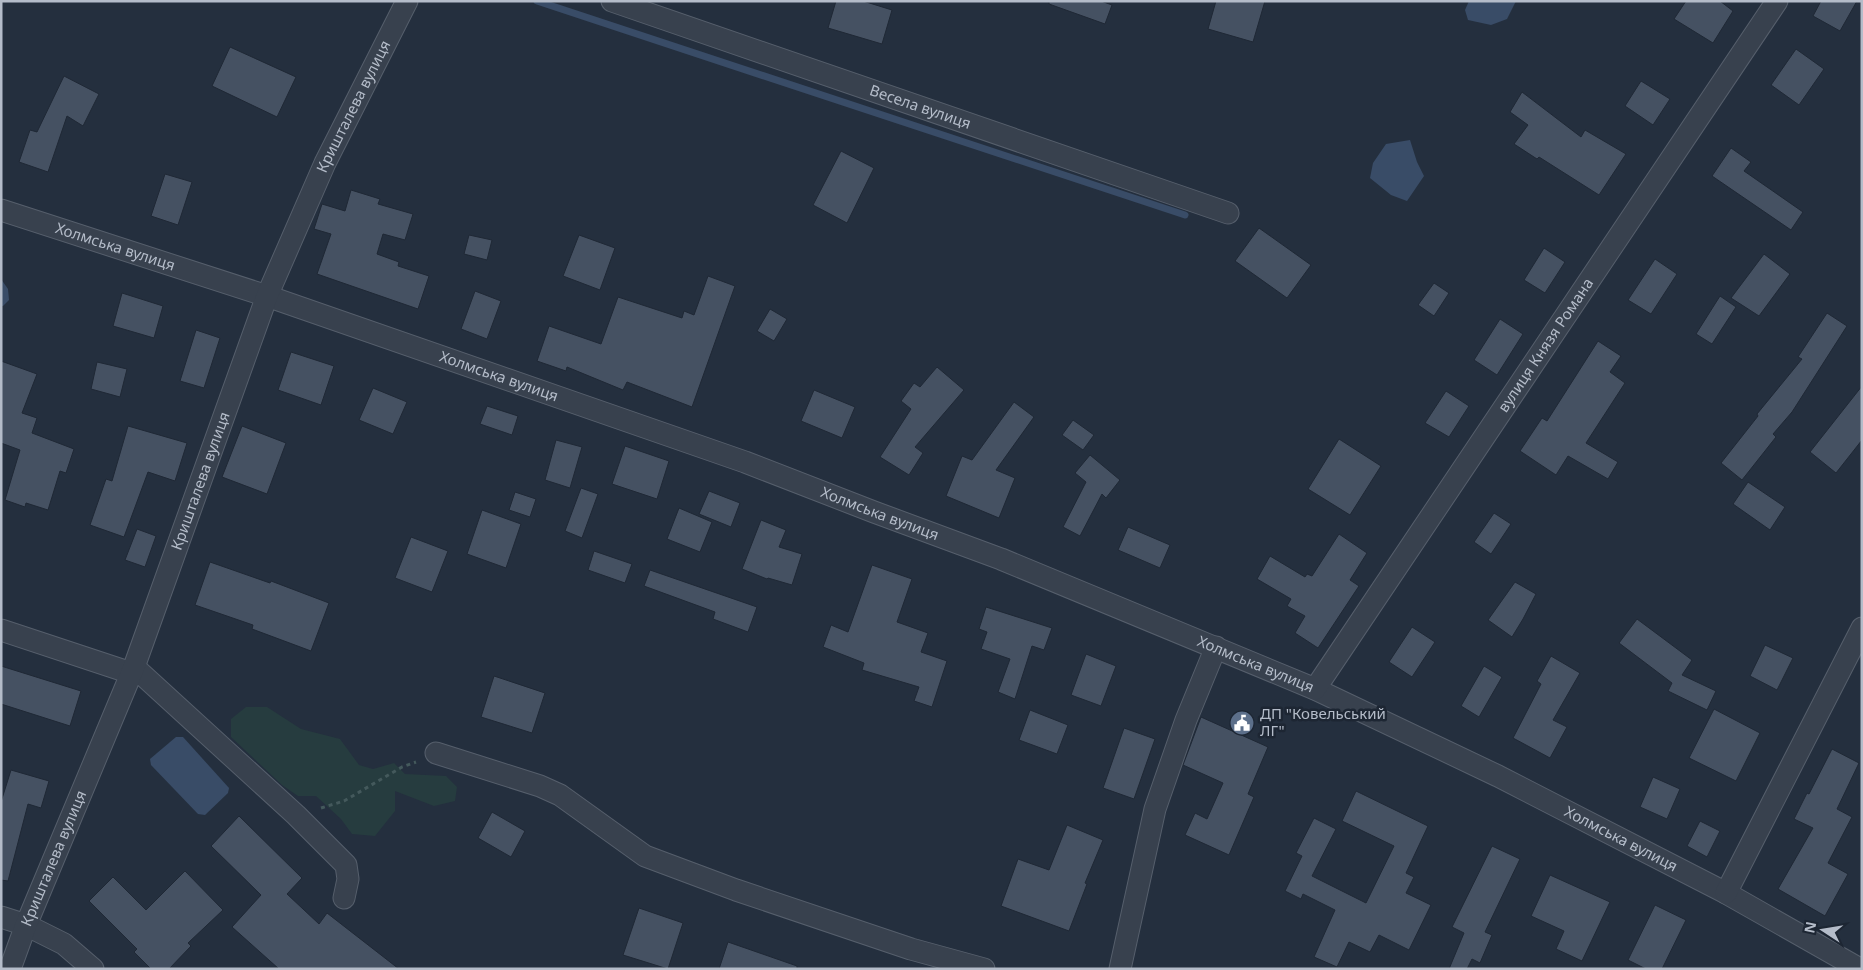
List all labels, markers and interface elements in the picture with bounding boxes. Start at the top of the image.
street label: Кришталева вулиця [311,37,394,175]
street label: Весела вулиця [867,79,974,133]
street label: Холмська вулиця [53,217,178,275]
street label: вулиця Князя Романа [1493,274,1597,416]
street label: Холмська вулиця [437,346,561,405]
street label: Кришталева вулиця [166,409,234,553]
street label: Холмська вулиця [818,481,942,544]
street label: Холмська вулиця [1195,630,1317,697]
place label: ДП "Ковельський ЛГ" [1260,703,1386,740]
public building icon: ДП "Ковельський ЛГ" [1229,710,1255,736]
street label: Кришталева вулиця [16,787,90,929]
street label: Холмська вулиця [1561,801,1681,876]
north arrow [1798,905,1848,955]
text: N [1799,920,1820,935]

